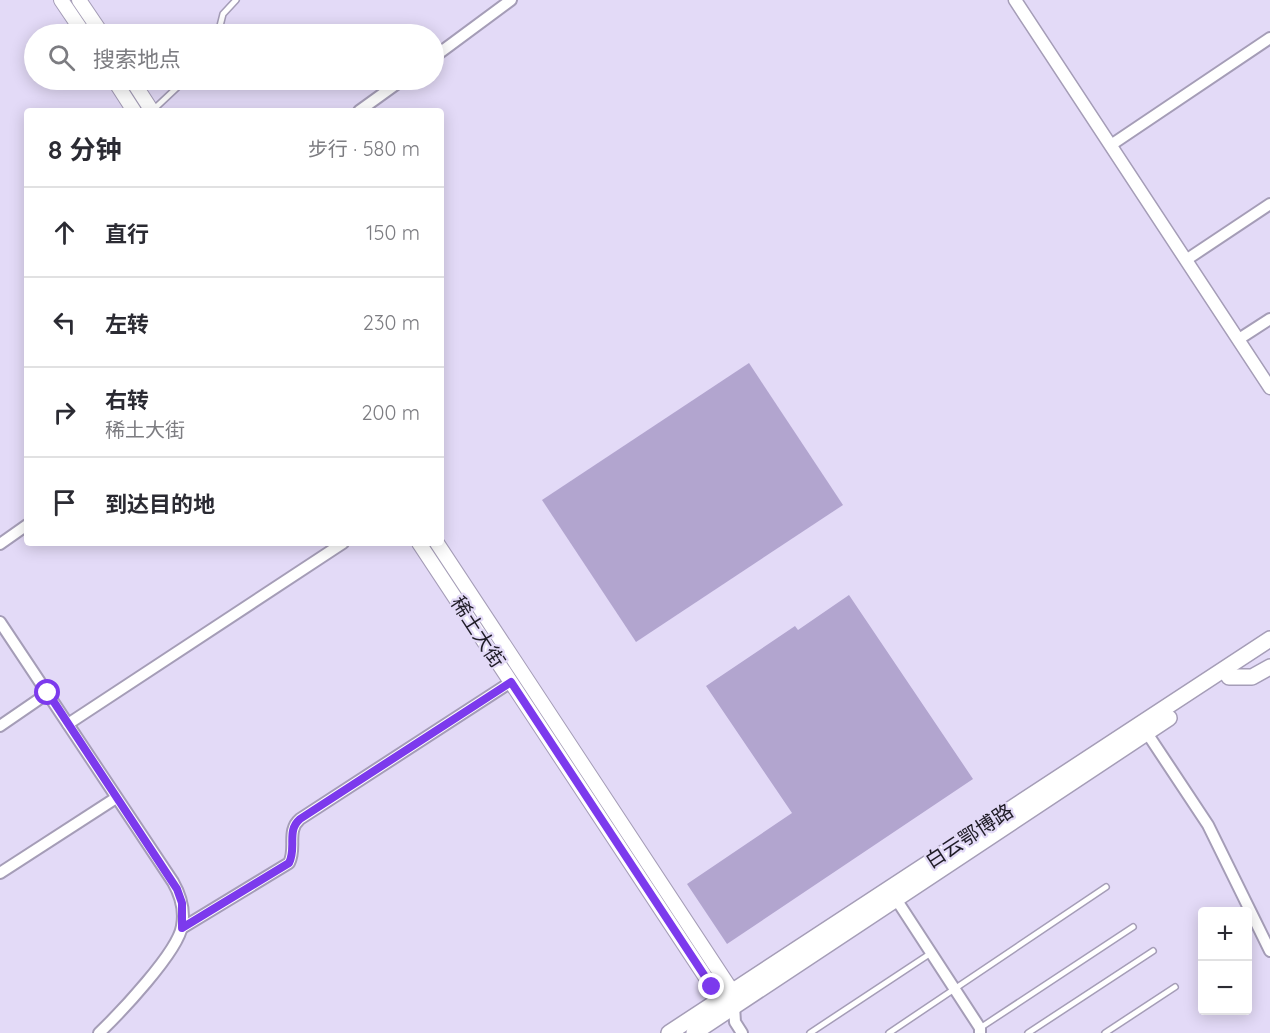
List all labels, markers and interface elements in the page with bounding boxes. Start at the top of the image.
search box [24,24,444,90]
icon: search [45,41,78,74]
text: 搜索地点 [93,45,181,73]
text: 8 分钟 [48,133,122,166]
text: 步行 · 580 m [308,136,420,161]
icon: ahead [48,216,81,249]
text: 直行 [105,220,149,248]
text: 150 m [366,220,420,245]
icon: left [48,306,81,339]
text: 左转 [105,310,149,338]
text: 230 m [363,310,420,335]
text: 右转 [105,386,149,414]
icon: right [48,396,81,429]
text: 200 m [361,400,420,425]
text: 稀土大街 [105,417,185,442]
icon: arrive [48,486,81,519]
text: 到达目的地 [105,490,215,518]
street label: 稀土大街 [446,591,511,672]
route start [34,679,60,705]
street label: 白云鄂博路 [920,798,1017,873]
map controls [1198,907,1252,1015]
button: + [1198,907,1252,961]
button: − [1198,961,1252,1015]
route end [698,973,724,999]

